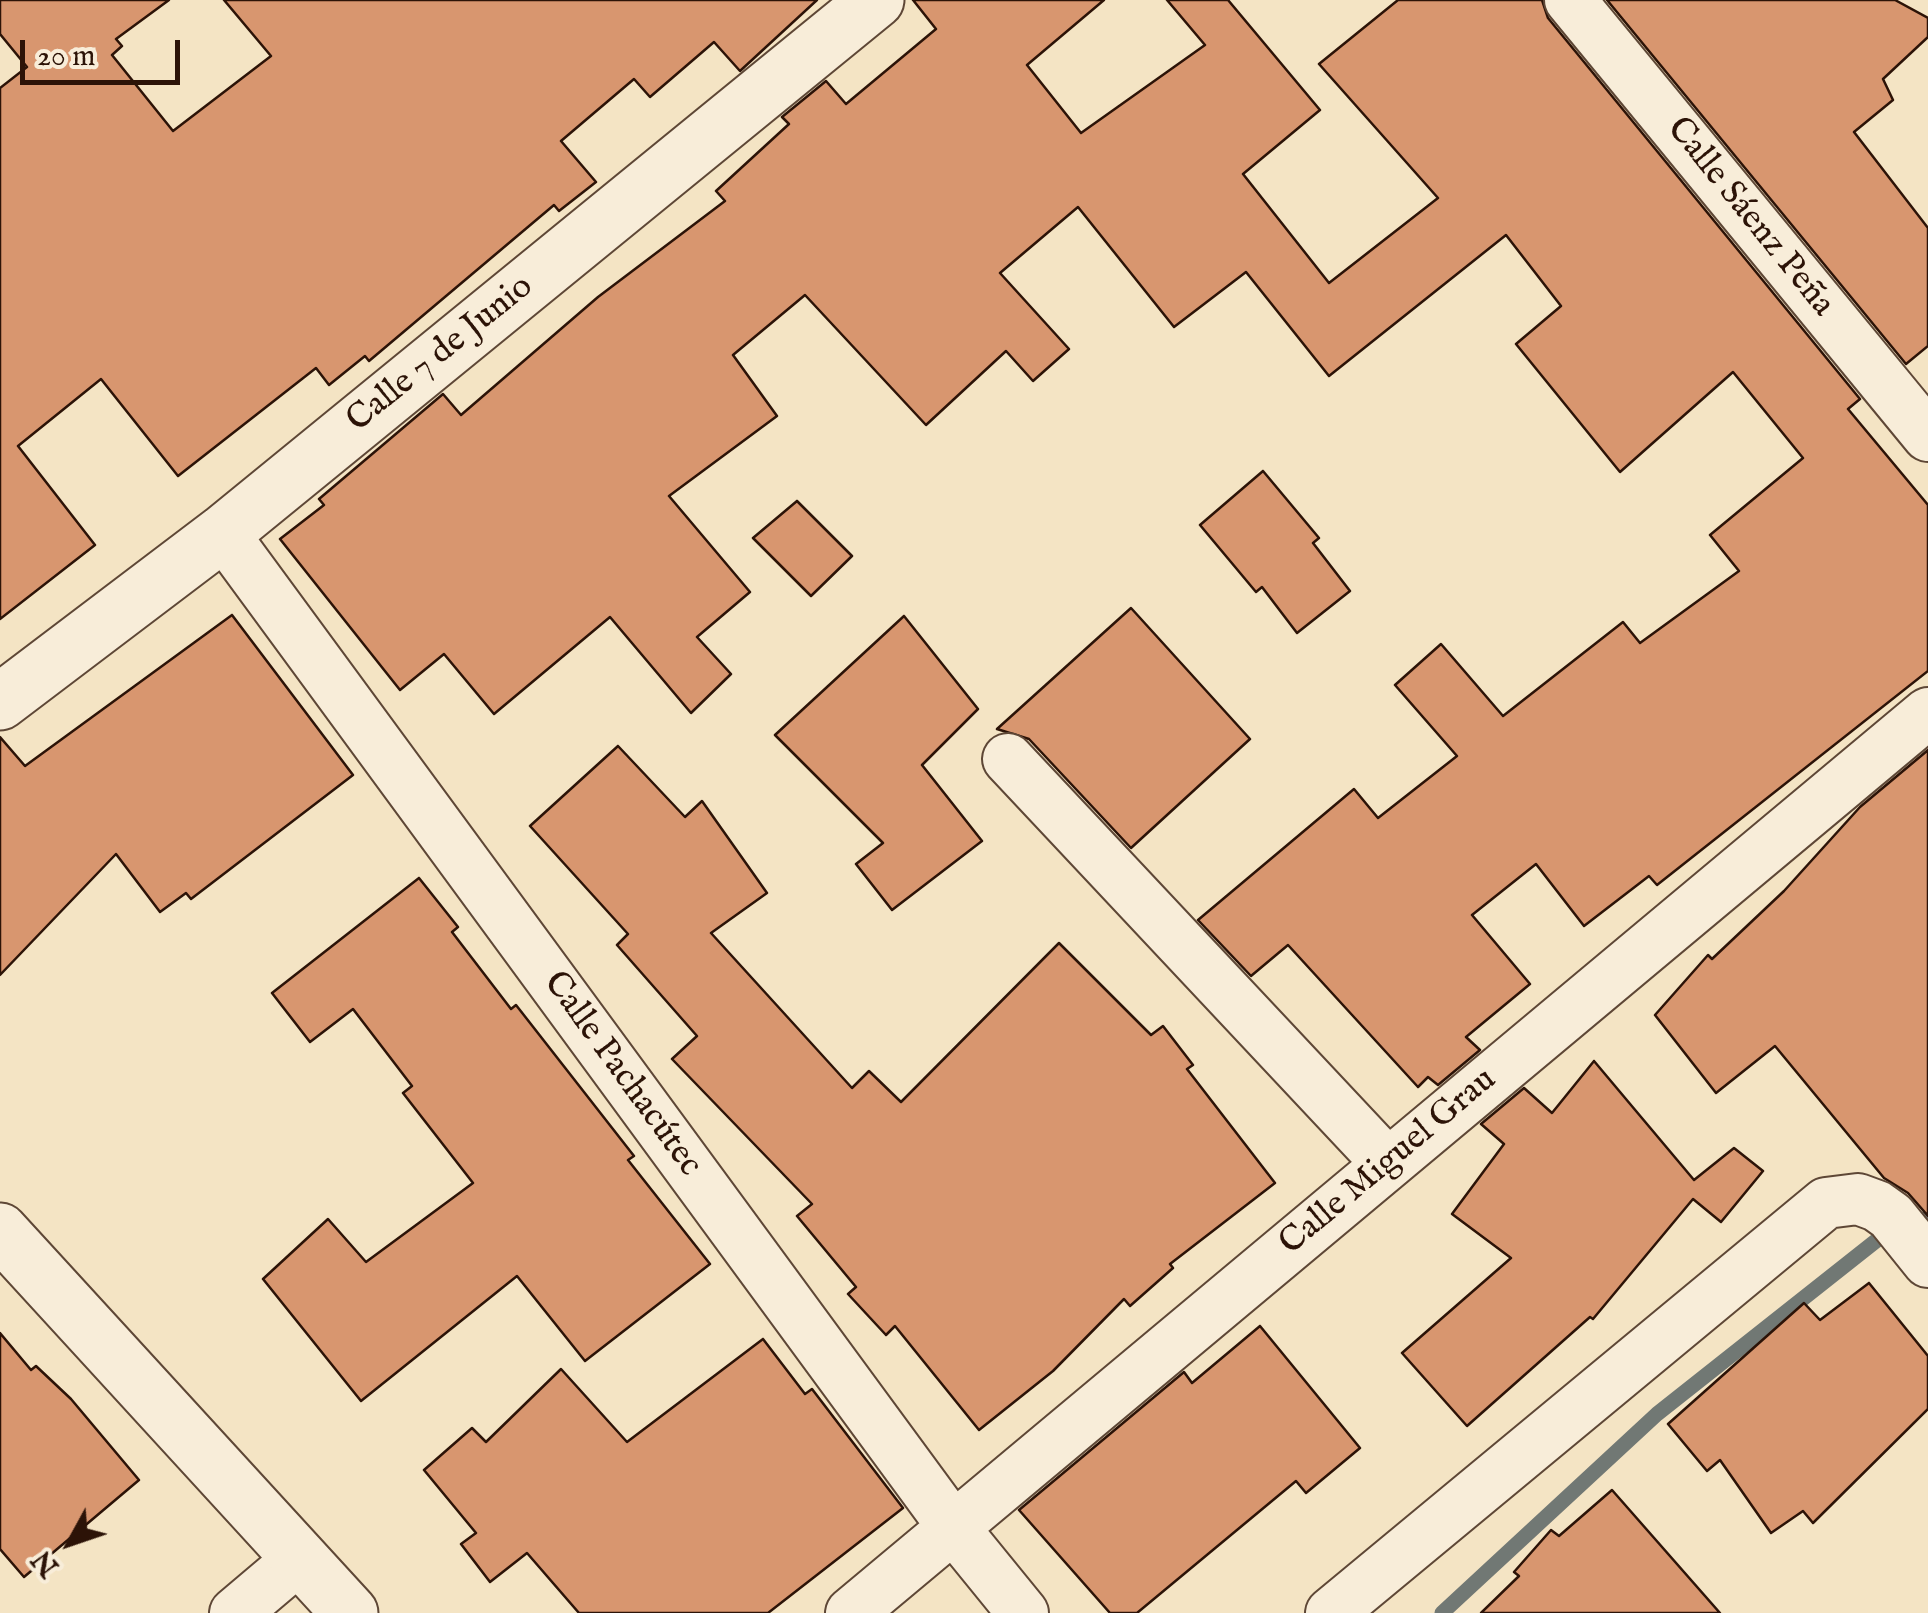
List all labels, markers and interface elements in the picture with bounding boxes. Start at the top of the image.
scale bar [25,20,185,82]
text: 20 m [37,38,96,76]
street label: Calle Sáenz Peña [1656,110,1842,326]
street label: Calle 7 de Junio [339,267,543,443]
street label: Calle Pachacútec [533,964,709,1186]
street label: Calle Miguel Grau [1272,1060,1506,1266]
north arrow [20,1493,120,1593]
text: N [25,1542,68,1583]

